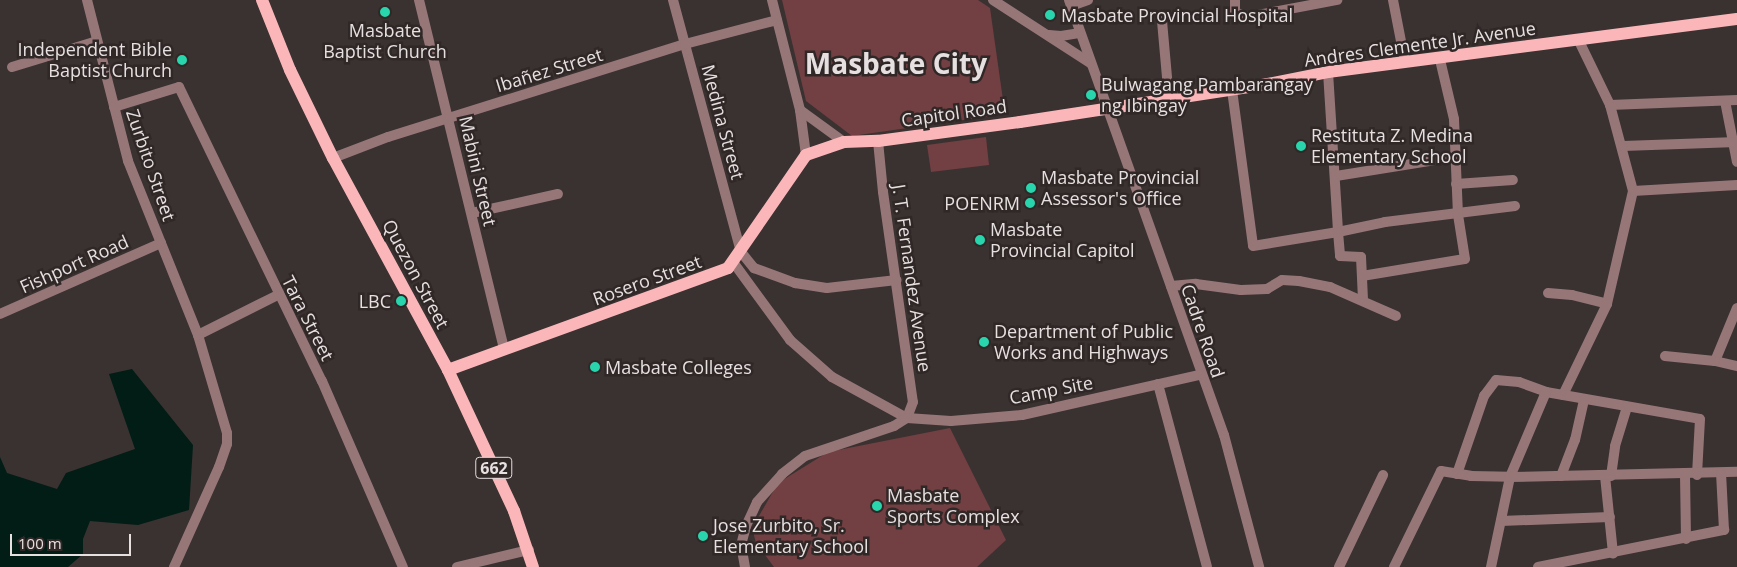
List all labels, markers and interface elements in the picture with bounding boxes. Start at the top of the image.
place label: Masbate Provincial Hospital [1061,4,1293,26]
marker: Masbate Baptist Church [379,6,391,18]
marker: Masbate Provincial Hospital [1043,8,1057,22]
street label: Andres Clemente Jr. Avenue [1303,17,1537,71]
place label: Masbate Baptist Church [323,20,447,62]
place label: Independent Bible Baptist Church [18,39,172,82]
street label: Ibañez Street [493,44,605,96]
district label: Masbate City [805,46,987,80]
marker: Independent Bible Baptist Church [176,54,188,66]
street label: Medina Street [697,62,749,182]
place label: Bulwagang Pambarangay ng Ibingay [1101,74,1313,116]
marker: Bulwagang Pambarangay ng Ibingay [1085,89,1097,101]
street label: Capitol Road [900,95,1008,131]
street label: Zurbito Street [122,106,180,224]
street label: Mabini Street [455,114,501,228]
place label: Restituta Z. Medina Elementary School [1311,125,1473,168]
marker: Restituta Z. Medina Elementary School [1295,140,1307,152]
place label: Masbate Provincial Assessor's Office [1041,167,1199,210]
marker: Masbate Provincial Assessor's Office [1025,182,1037,194]
street label: J. T. Fernandez Avenue [888,183,936,373]
place label: POENRM [944,192,1020,214]
marker: POENRM [1024,197,1036,209]
street label: Quezon Street [378,216,454,332]
place label: Masbate Provincial Capitol [990,219,1135,262]
street label: Fishport Road [16,230,132,298]
marker: Masbate Provincial Capitol [974,234,986,246]
street label: Rosero Street [590,250,704,310]
street label: Tara Street [277,272,339,364]
street label: Cadre Road [1177,281,1229,381]
place label: LBC [359,290,391,312]
marker: LBC [395,295,407,307]
place label: Department of Public Works and Highways [994,321,1173,364]
marker: Department of Public Works and Highways [978,336,990,348]
place label: Masbate Colleges [605,356,752,378]
marker: Masbate Colleges [589,361,601,373]
street label: Camp Site [1007,371,1095,409]
road number: 662 [475,454,513,482]
place label: Masbate Sports Complex [887,485,1020,528]
marker: Masbate Sports Complex [871,500,883,512]
place label: Jose Zurbito, Sr. Elementary School [713,515,869,558]
scale bar [12,524,134,556]
marker: Jose Zurbito, Sr. Elementary School [697,530,709,542]
text: 100 m [18,533,62,553]

